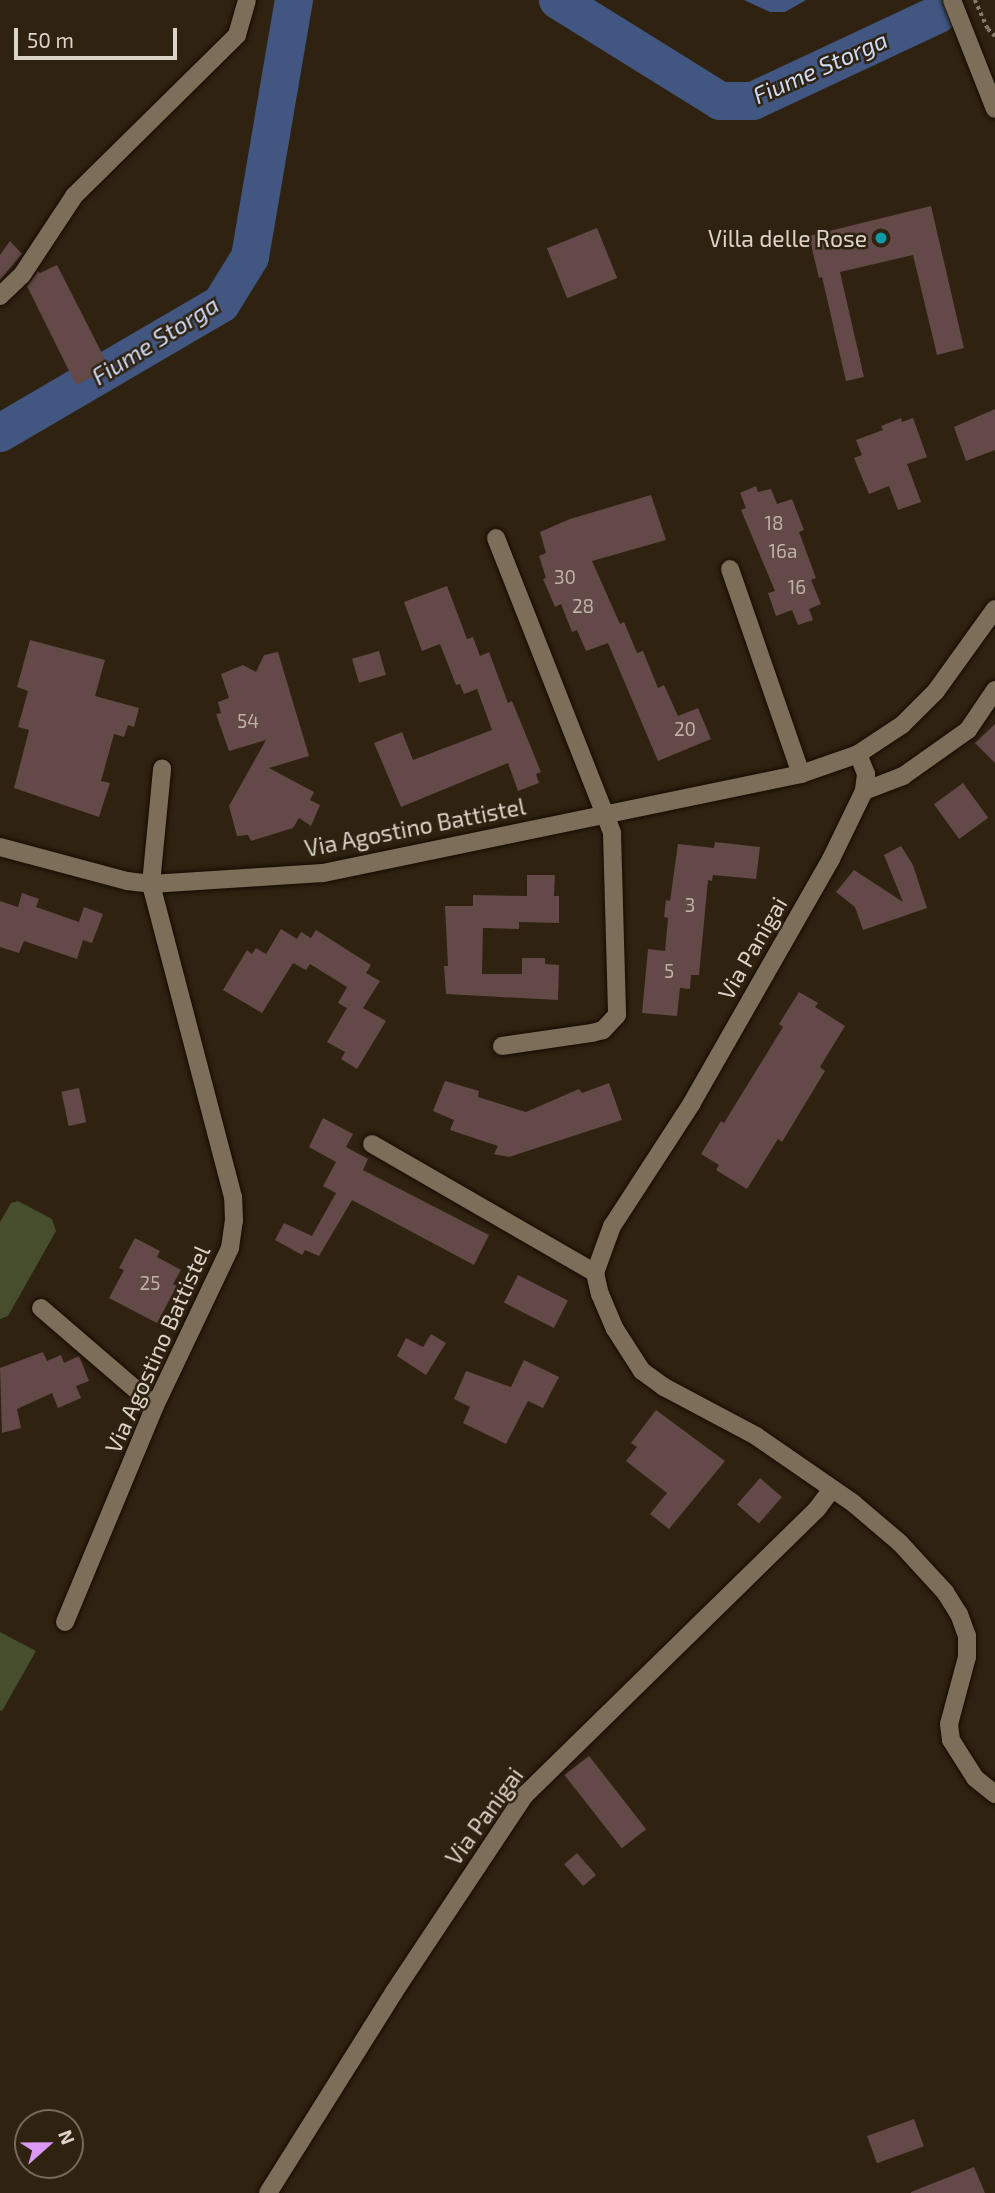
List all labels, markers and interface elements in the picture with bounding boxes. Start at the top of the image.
scale bar [18,14,180,58]
water label: Fiume Storga [748,24,892,110]
text: 50 m [27,27,74,52]
place label: Villa delle Rose [708,224,867,252]
marker: Villa delle Rose [873,230,889,246]
water label: Fiume Storga [86,290,224,390]
house number: 18 [764,512,784,534]
house number: 16a [769,540,797,562]
house number: 30 [554,566,576,588]
house number: 16 [788,576,806,598]
house number: 28 [572,595,594,617]
house number: 54 [237,710,259,732]
house number: 20 [674,718,696,740]
street label: Via Agostino Battistel [302,792,528,862]
street label: Via Panigai [712,892,792,1004]
house number: 3 [685,894,695,916]
house number: 5 [664,960,674,982]
street label: Via Agostino Battistel [99,1241,215,1457]
house number: 25 [140,1272,160,1294]
street label: Via Panigai [439,1762,529,1870]
north arrow [14,2109,84,2179]
text: N [54,2126,80,2148]

